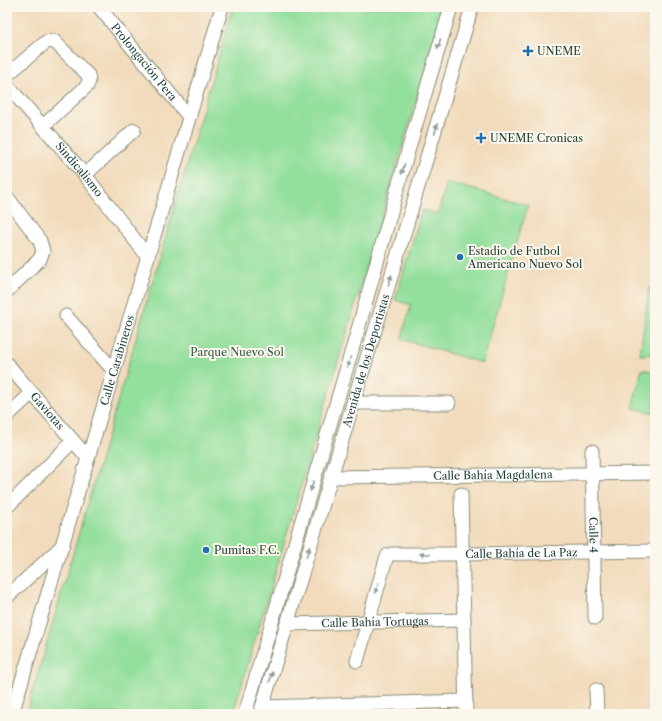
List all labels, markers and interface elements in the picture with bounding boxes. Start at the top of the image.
street label: Prolongación Pera [108,20,180,104]
one-way arrow [436,39,442,51]
place label: UNEME [537,44,581,58]
marker: UNEME [522,45,534,57]
one-way arrow [433,123,439,135]
place label: UNEME Cronicas [490,131,583,145]
marker: UNEME Cronicas [475,132,487,144]
street label: Sindicalismo [52,139,106,200]
one-way arrow [400,163,406,175]
place label: Estadio de Futbol Americano Nuevo Sol [467,244,583,271]
marker: Estadio de Futbol Americano Nuevo Sol [455,252,465,262]
one-way arrow [387,274,393,286]
street label: Avenida de los Deportistas [339,292,393,430]
street label: Calle Carabineros [97,313,137,407]
park label: Parque Nuevo Sol [190,345,284,359]
one-way arrow [346,356,352,368]
street label: Gaviotas [27,389,68,433]
street label: Calle Bahía Magdalena [433,467,553,483]
one-way arrow [309,481,315,493]
street label: Calle 4 [586,517,601,553]
place label: Pumitas F.C. [214,543,279,557]
marker: Pumitas F.C. [201,545,211,555]
street label: Calle Bahía de La Paz [465,545,578,561]
one-way arrow [305,546,311,558]
one-way arrow [418,551,431,557]
one-way arrow [374,583,380,595]
street label: Calle Bahía Tortugas [321,614,429,630]
one-way arrow [268,670,274,682]

